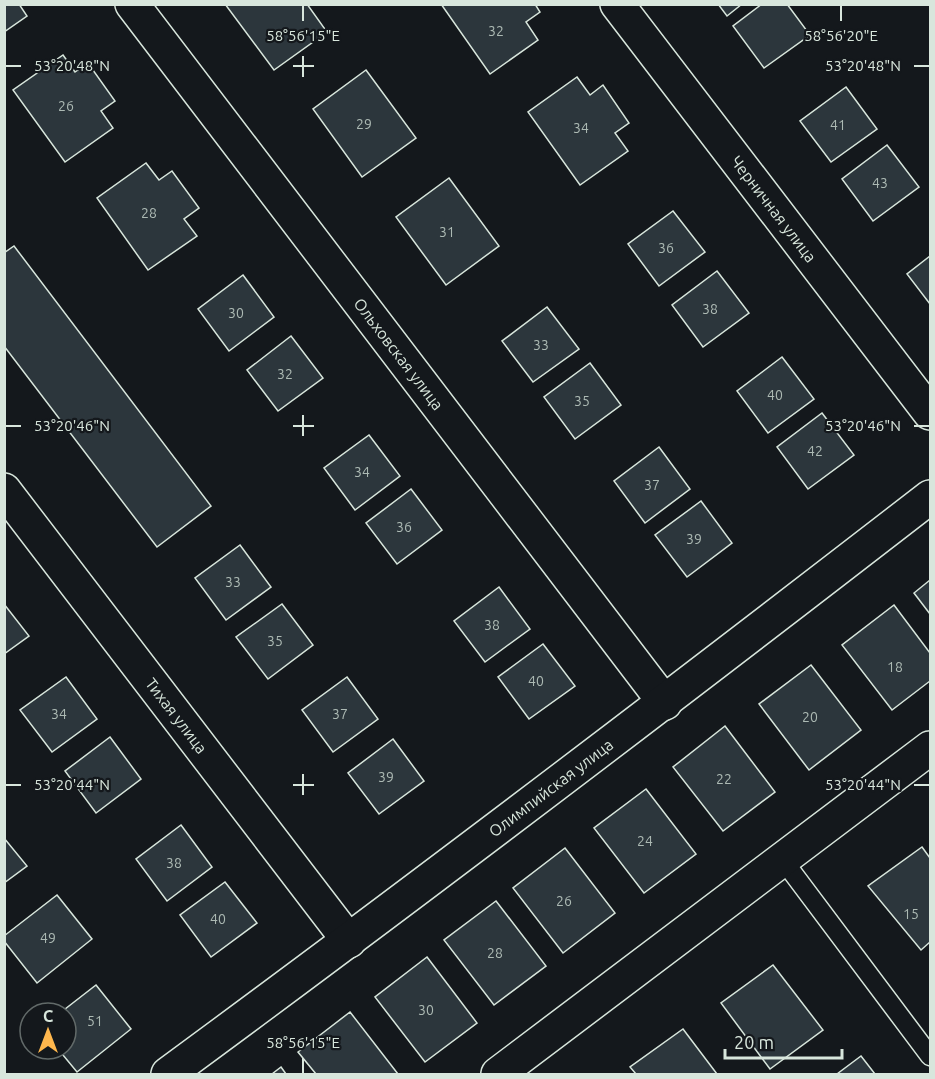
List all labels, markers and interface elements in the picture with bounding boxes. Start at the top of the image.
house number: 32 [488,23,504,39]
text: 58°56'15"E [266,27,340,44]
text: 58°56'20"E [804,27,878,44]
text: 53°20'48"N [34,57,110,74]
text: 53°20'48"N [825,57,901,74]
house number: 26 [58,98,74,114]
house number: 29 [356,116,372,132]
house number: 41 [830,117,846,133]
house number: 34 [573,120,589,136]
street label: Черничная улица [727,152,820,266]
house number: 43 [872,175,888,191]
house number: 28 [141,205,157,221]
house number: 31 [439,224,455,240]
house number: 36 [658,240,674,256]
street label: Ольховская улица [350,294,447,413]
house number: 38 [702,301,718,317]
house number: 30 [228,305,244,321]
house number: 33 [533,337,549,353]
house number: 32 [277,366,293,382]
house number: 40 [767,387,783,403]
house number: 35 [574,393,590,409]
text: 53°20'46"N [34,417,110,434]
text: 53°20'46"N [825,417,901,434]
house number: 42 [807,443,823,459]
house number: 34 [354,464,370,480]
house number: 37 [644,477,660,493]
house number: 36 [396,519,412,535]
house number: 39 [686,531,702,547]
house number: 33 [225,574,241,590]
house number: 38 [484,617,500,633]
house number: 35 [267,633,283,649]
house number: 18 [887,659,903,675]
house number: 40 [528,673,544,689]
street label: Тихая улица [142,674,211,757]
house number: 34 [51,706,67,722]
house number: 37 [332,706,348,722]
house number: 20 [802,709,818,725]
street label: Олимпийская улица [485,735,616,840]
house number: 39 [378,769,394,785]
house number: 22 [716,771,732,787]
text: 53°20'44"N [34,776,110,793]
text: 53°20'44"N [825,776,901,793]
house number: 24 [637,833,653,849]
house number: 38 [166,855,182,871]
house number: 26 [556,893,572,909]
house number: 15 [903,906,919,922]
house number: 40 [210,911,226,927]
house number: 49 [40,930,56,946]
house number: 28 [487,945,503,961]
north arrow [18,1001,78,1061]
house number: 30 [418,1002,434,1018]
text: С [43,1007,53,1025]
house number: 51 [87,1013,103,1029]
scale bar [725,1022,842,1060]
text: 20 m [734,1032,774,1052]
text: 58°56'15"E [266,1034,340,1051]

